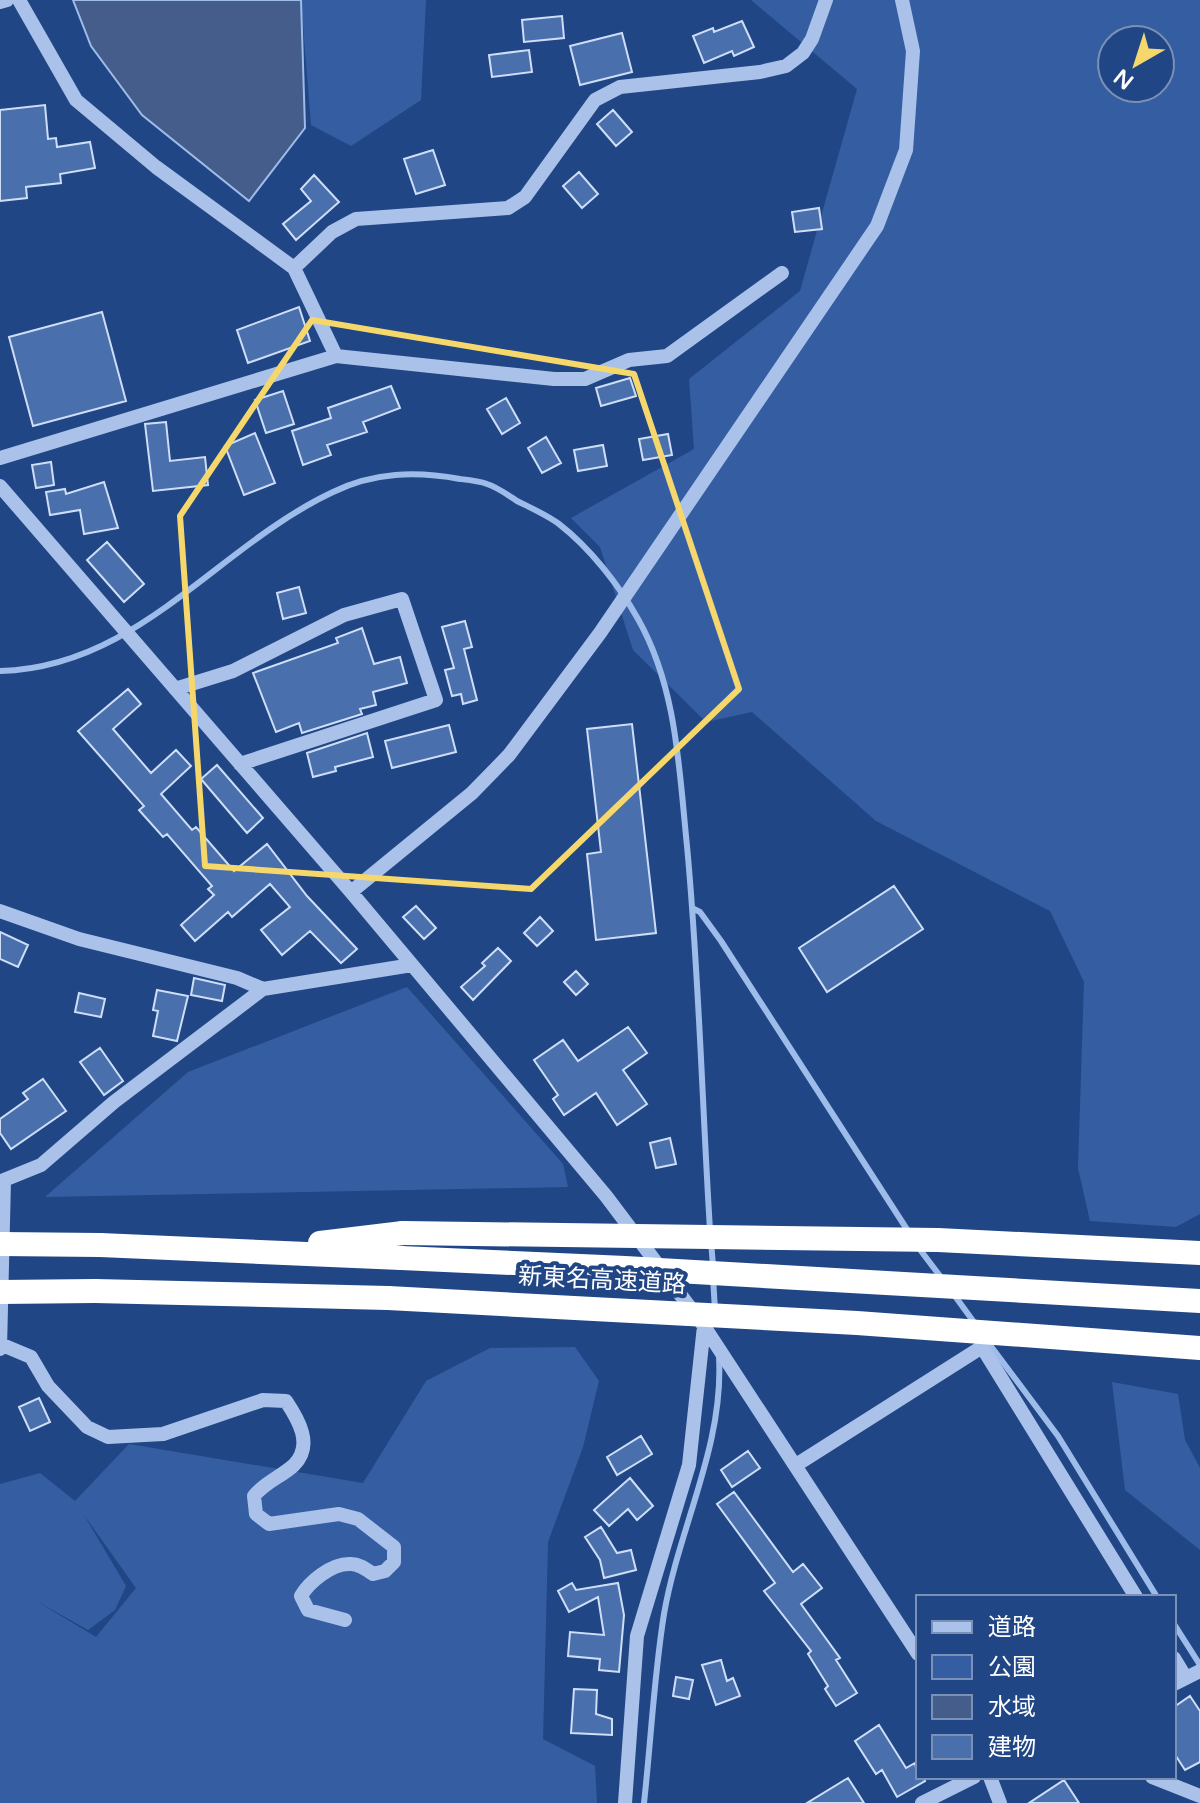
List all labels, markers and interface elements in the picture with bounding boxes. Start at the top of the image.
north arrow [1096,24,1176,104]
text: N [1109,63,1139,94]
street label: 新東名高速道路 [517,1262,687,1299]
legend [916,1595,1176,1779]
text: 道路 [988,1613,1036,1642]
text: 公園 [988,1653,1036,1682]
text: 水域 [988,1693,1036,1722]
text: 建物 [988,1733,1036,1762]

